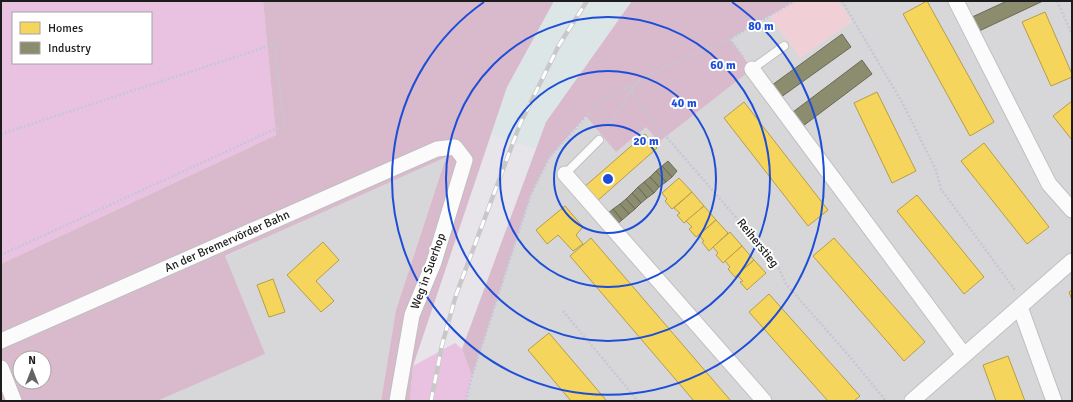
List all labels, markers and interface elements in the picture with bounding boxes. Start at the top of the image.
legend [12,12,152,64]
text: 80 m [748,19,774,34]
text: Homes [48,21,83,36]
text: Industry [48,41,91,56]
text: 60 m [710,58,736,73]
text: 40 m [671,96,697,111]
text: 20 m [633,134,659,149]
centre of rings [601,172,615,186]
street label: An der Bremervörder Bahn [162,207,292,276]
street label: Reiherstieg [733,216,782,271]
street label: Weg in Suerhop [408,231,449,311]
north arrow [12,350,52,390]
text: N [28,354,36,367]

